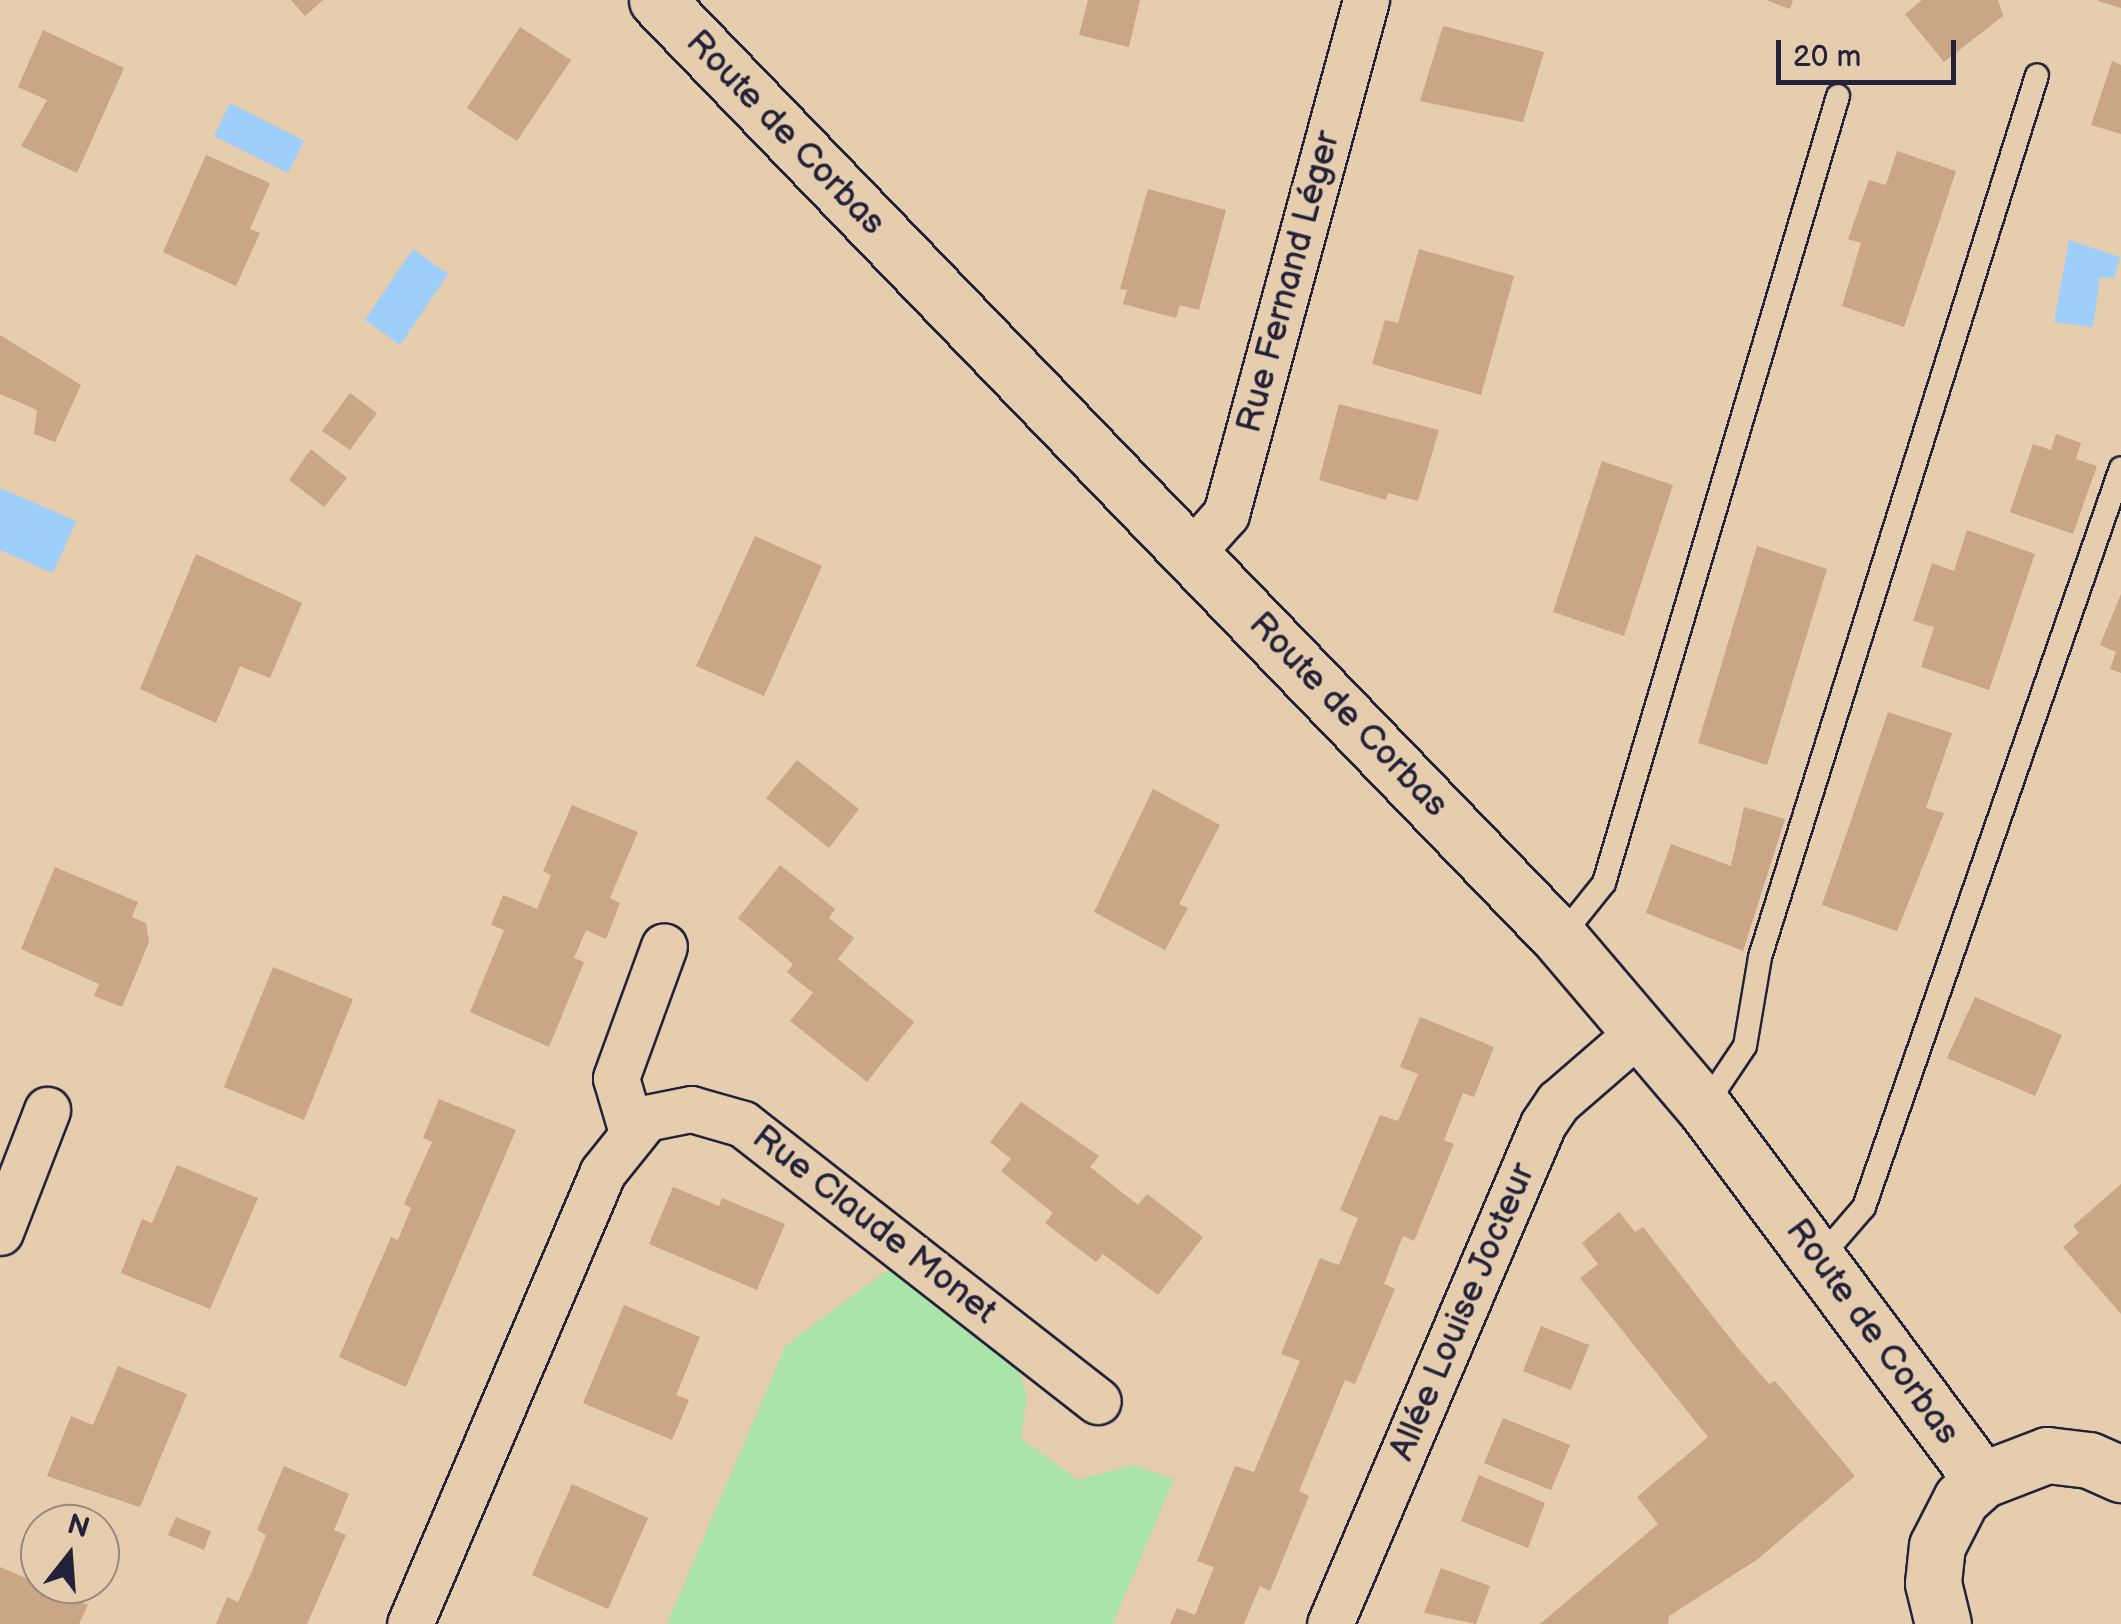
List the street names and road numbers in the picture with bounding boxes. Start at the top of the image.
street label: Route de Corbas [677,22,893,244]
street label: Rue Fernand Léger [1229,127,1349,437]
street label: Route de Corbas [1240,604,1456,826]
street label: Rue Claude Monet [744,1117,1004,1333]
street label: Allée Louise Jocteur [1381,1156,1545,1468]
street label: Route de Corbas [1776,1211,1968,1453]

